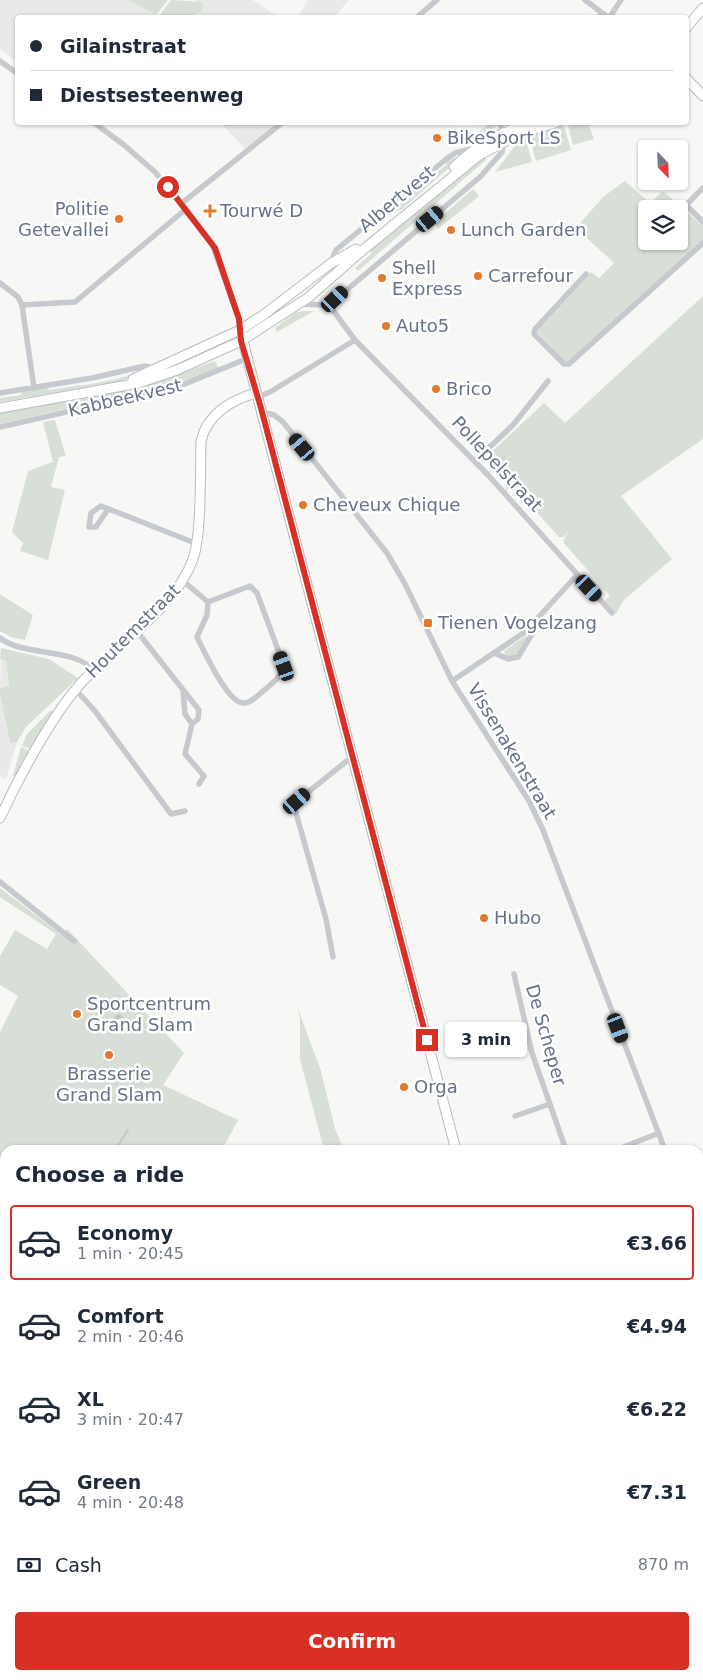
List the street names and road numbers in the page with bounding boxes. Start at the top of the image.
street label: Albertvest [355,161,439,236]
street label: Kabbeekvest [66,374,184,421]
street label: Pollepelstraat [448,412,547,516]
street label: Houtemstraat [81,579,184,682]
street label: Vissenakenstraat [464,679,561,822]
street label: De Scheper [522,982,571,1088]

